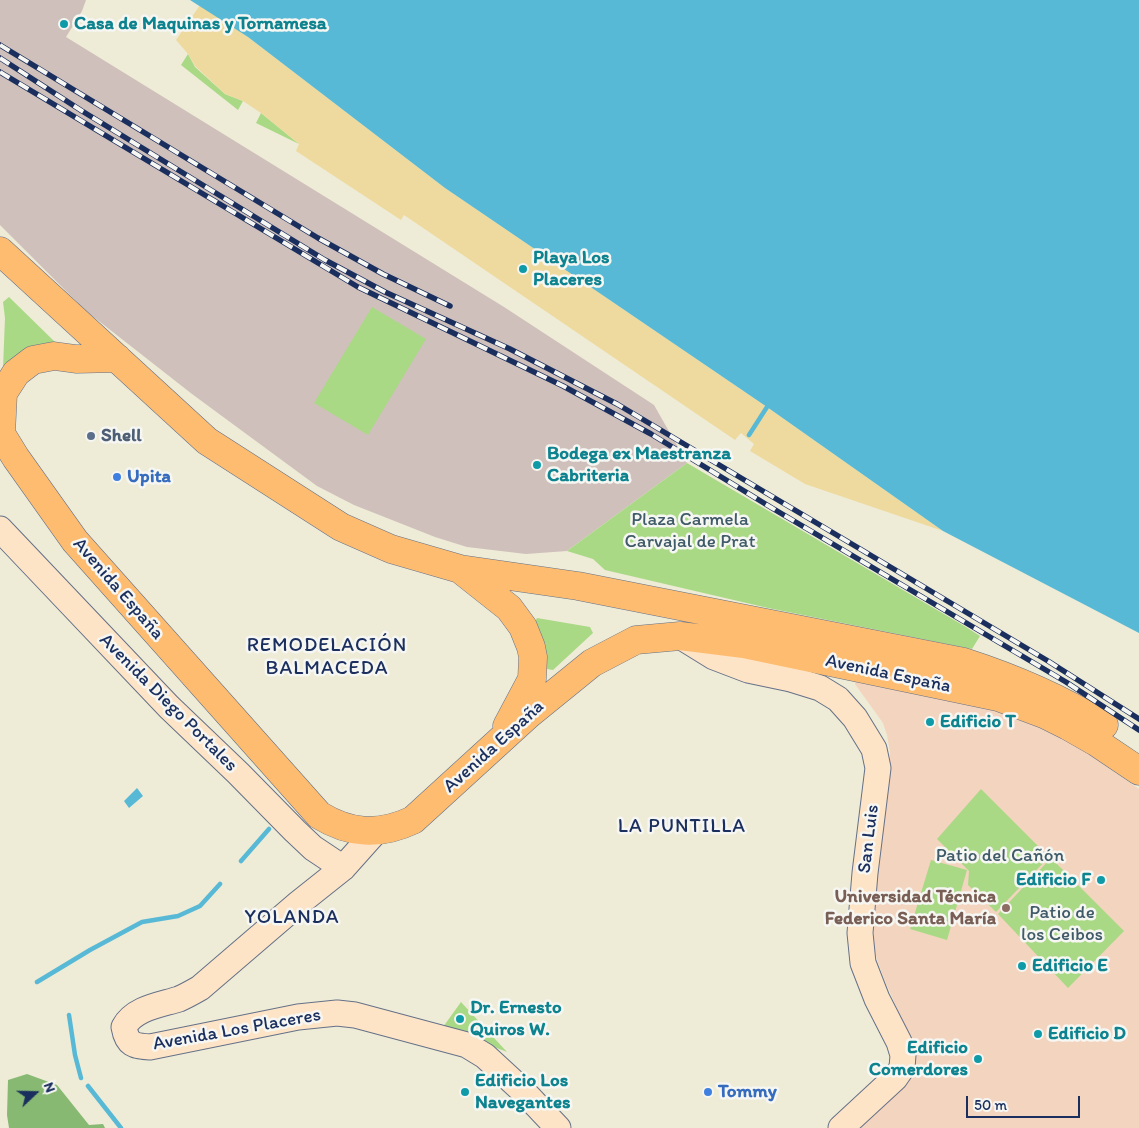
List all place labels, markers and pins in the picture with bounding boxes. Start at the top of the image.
place label: Casa de Maquinas y Tornamesa [74,13,327,35]
marker: Casa de Maquinas y Tornamesa [58,18,70,30]
place label: Playa Los Placeres [533,247,609,291]
marker: Playa Los Placeres [517,263,529,275]
place label: Shell [101,425,142,447]
marker: Shell [85,430,97,442]
place label: Bodega ex Maestranza Cabriteria [547,443,731,487]
marker: Bodega ex Maestranza Cabriteria [531,459,543,471]
place label: Upita [127,466,171,488]
marker: Upita [111,471,123,483]
place label: Edificio T [940,711,1016,733]
marker: Edificio T [924,716,936,728]
place label: Edificio F [1016,869,1091,891]
marker: Edificio F [1095,874,1107,886]
place label: Universidad Técnica Federico Santa María [825,886,996,930]
marker: Universidad Técnica Federico Santa María [1000,902,1012,914]
place label: Edificio E [1032,955,1108,977]
marker: Edificio E [1016,960,1028,972]
place label: Dr. Ernesto Quiros W. [470,997,562,1041]
marker: Dr. Ernesto Quiros W. [454,1013,466,1025]
place label: Edificio D [1048,1023,1126,1045]
marker: Edificio D [1032,1028,1044,1040]
place label: Edificio Comerdores [869,1037,968,1081]
marker: Edificio Comerdores [972,1053,984,1065]
place label: Edificio Los Navegantes [475,1070,570,1114]
place label: Tommy [718,1081,777,1103]
marker: Edificio Los Navegantes [459,1086,471,1098]
marker: Tommy [702,1086,714,1098]

